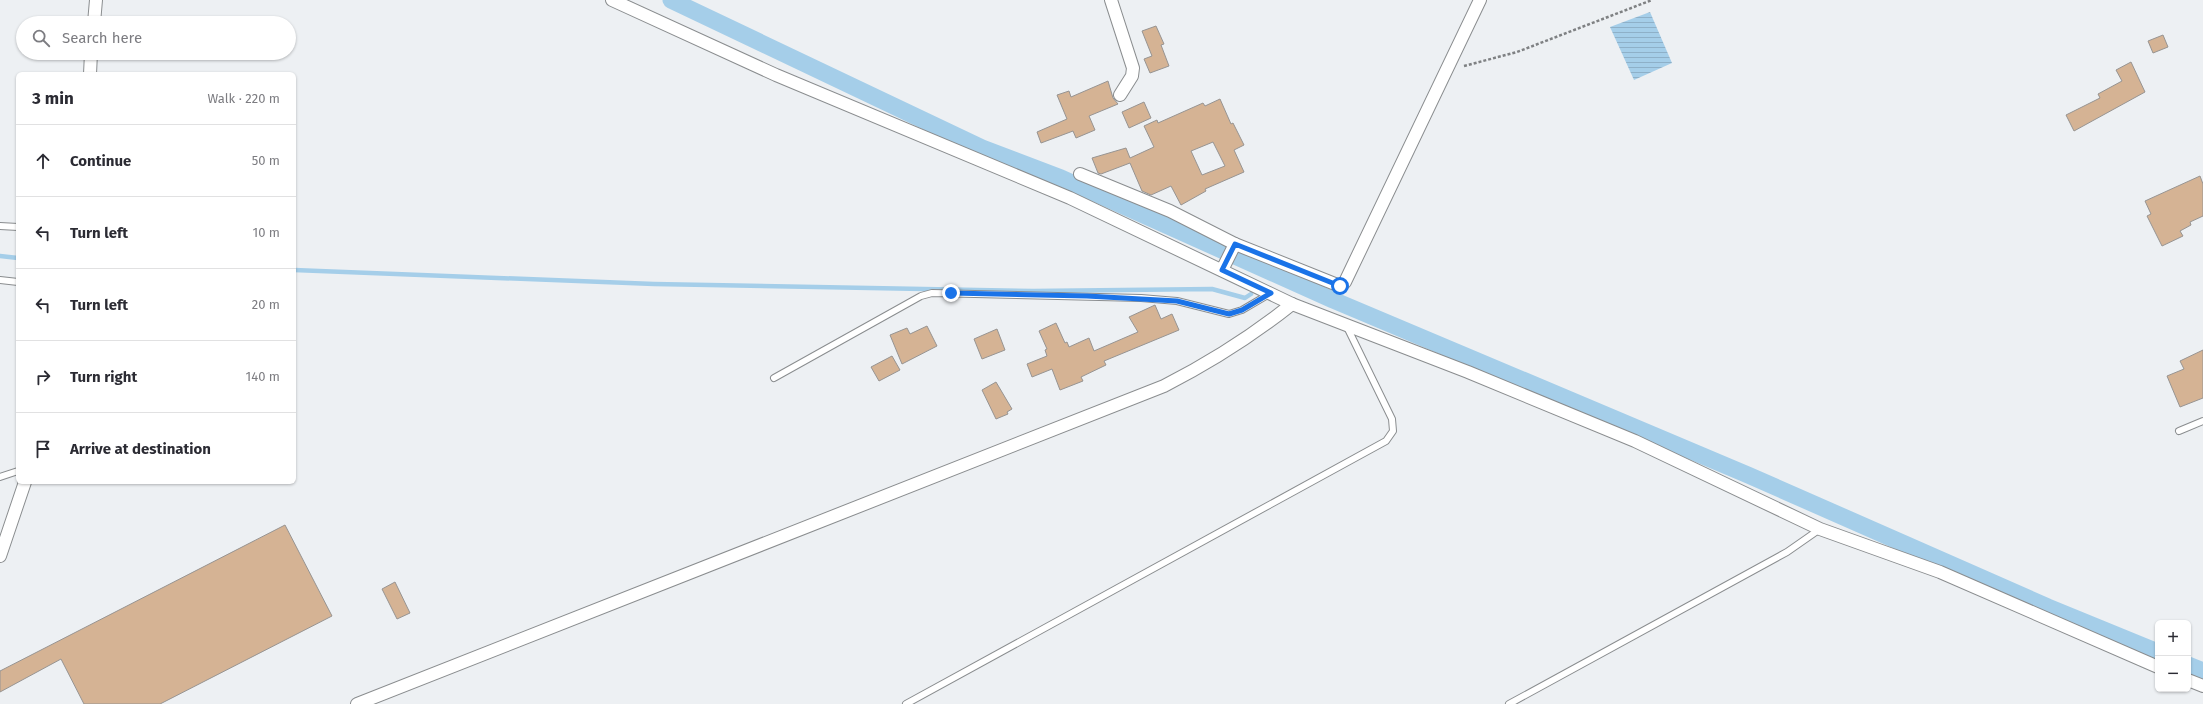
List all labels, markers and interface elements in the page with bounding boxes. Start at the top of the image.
search box [16,16,296,60]
icon: search [30,27,52,49]
text: Search here [62,29,142,47]
text: 3 min [32,88,74,109]
text: Walk · 220 m [208,91,280,106]
icon: ahead [32,150,54,172]
text: Continue [70,152,131,170]
text: 50 m [252,153,280,168]
icon: left [32,222,54,244]
text: Turn left [70,224,128,242]
text: 10 m [253,225,280,240]
route start [1331,277,1349,295]
route end [942,284,960,302]
icon: left [32,294,54,316]
text: Turn left [70,296,128,314]
text: 20 m [252,297,280,312]
icon: right [32,366,54,388]
text: Turn right [70,368,137,386]
text: 140 m [246,369,280,384]
icon: arrive [32,438,54,460]
text: Arrive at destination [70,440,211,458]
map controls [2155,620,2191,692]
button: + [2155,620,2191,656]
button: − [2155,656,2191,692]

